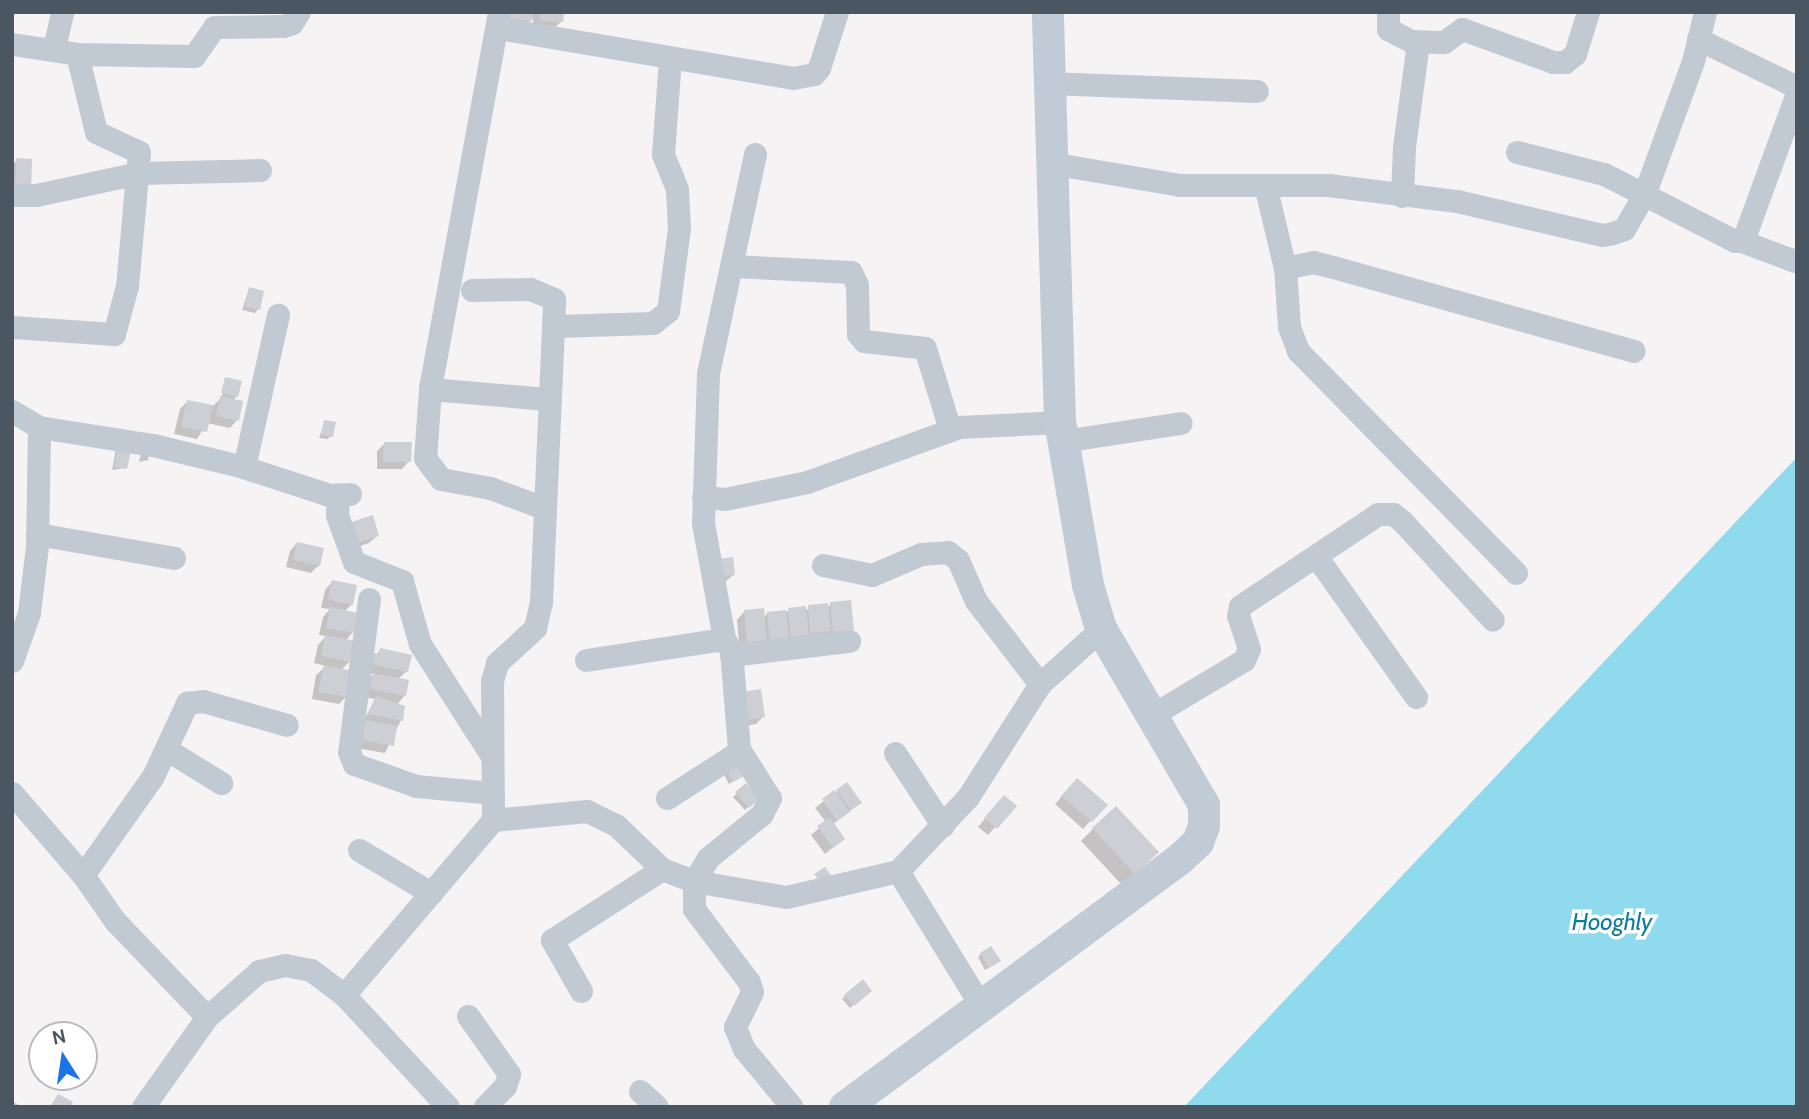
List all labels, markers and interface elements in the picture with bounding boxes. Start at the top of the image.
water label: Hooghly [1572,908,1652,936]
north arrow [28,1021,98,1091]
text: N [50,1024,68,1050]

